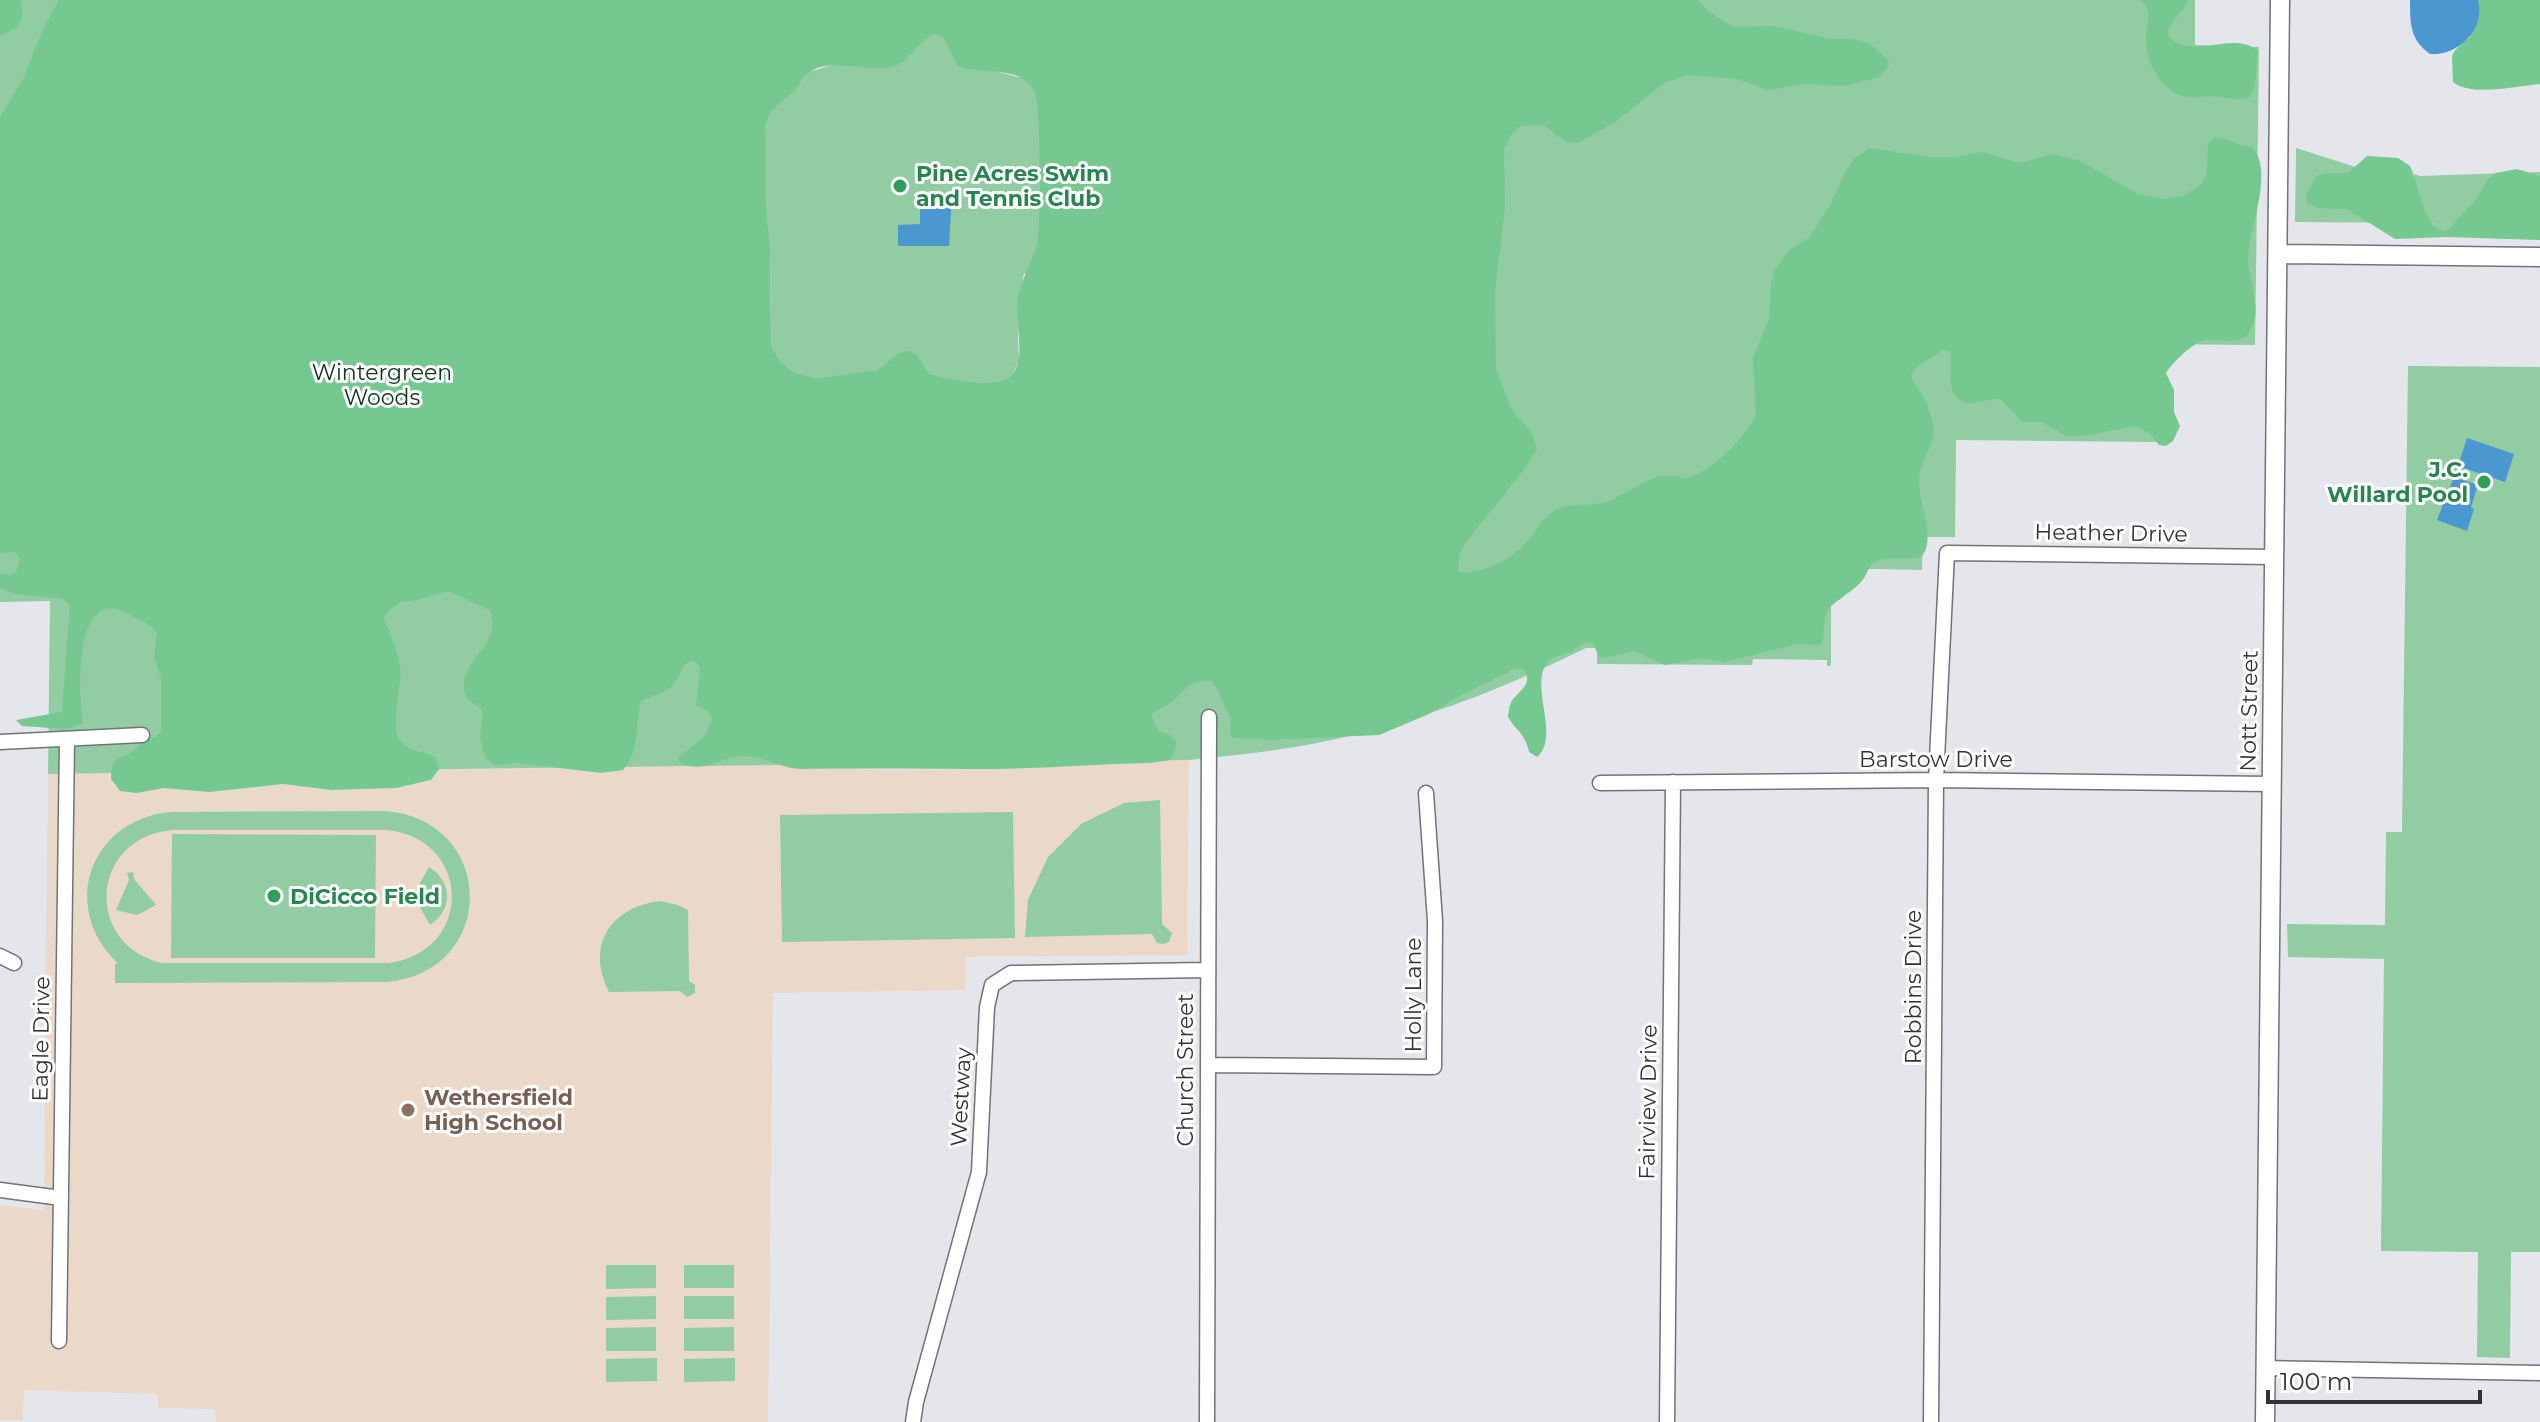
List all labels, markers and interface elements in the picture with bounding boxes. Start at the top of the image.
place label: Pine Acres Swim and Tennis Club [916,160,1109,212]
marker: Pine Acres Swim and Tennis Club [891,177,909,195]
park label: Wintergreen Woods [312,359,452,411]
place label: J.C. Willard Pool [2327,456,2468,508]
marker: J.C. Willard Pool [2475,473,2493,491]
street label: Heather Drive [2034,518,2188,548]
street label: Nott Street [2234,650,2264,772]
street label: Barstow Drive [1859,746,2013,773]
place label: DiCicco Field [290,883,440,910]
marker: DiCicco Field [265,887,283,905]
street label: Robbins Drive [1900,910,1927,1064]
street label: Holly Lane [1400,937,1427,1053]
street label: Eagle Drive [26,976,56,1102]
street label: Church Street [1172,993,1199,1147]
street label: Fairview Drive [1633,1024,1663,1180]
street label: Westway [945,1047,977,1147]
place label: Wethersfield High School [424,1084,573,1136]
marker: Wethersfield High School [399,1101,417,1119]
scale bar [2268,1354,2480,1404]
text: 100 m [2280,1367,2352,1396]

